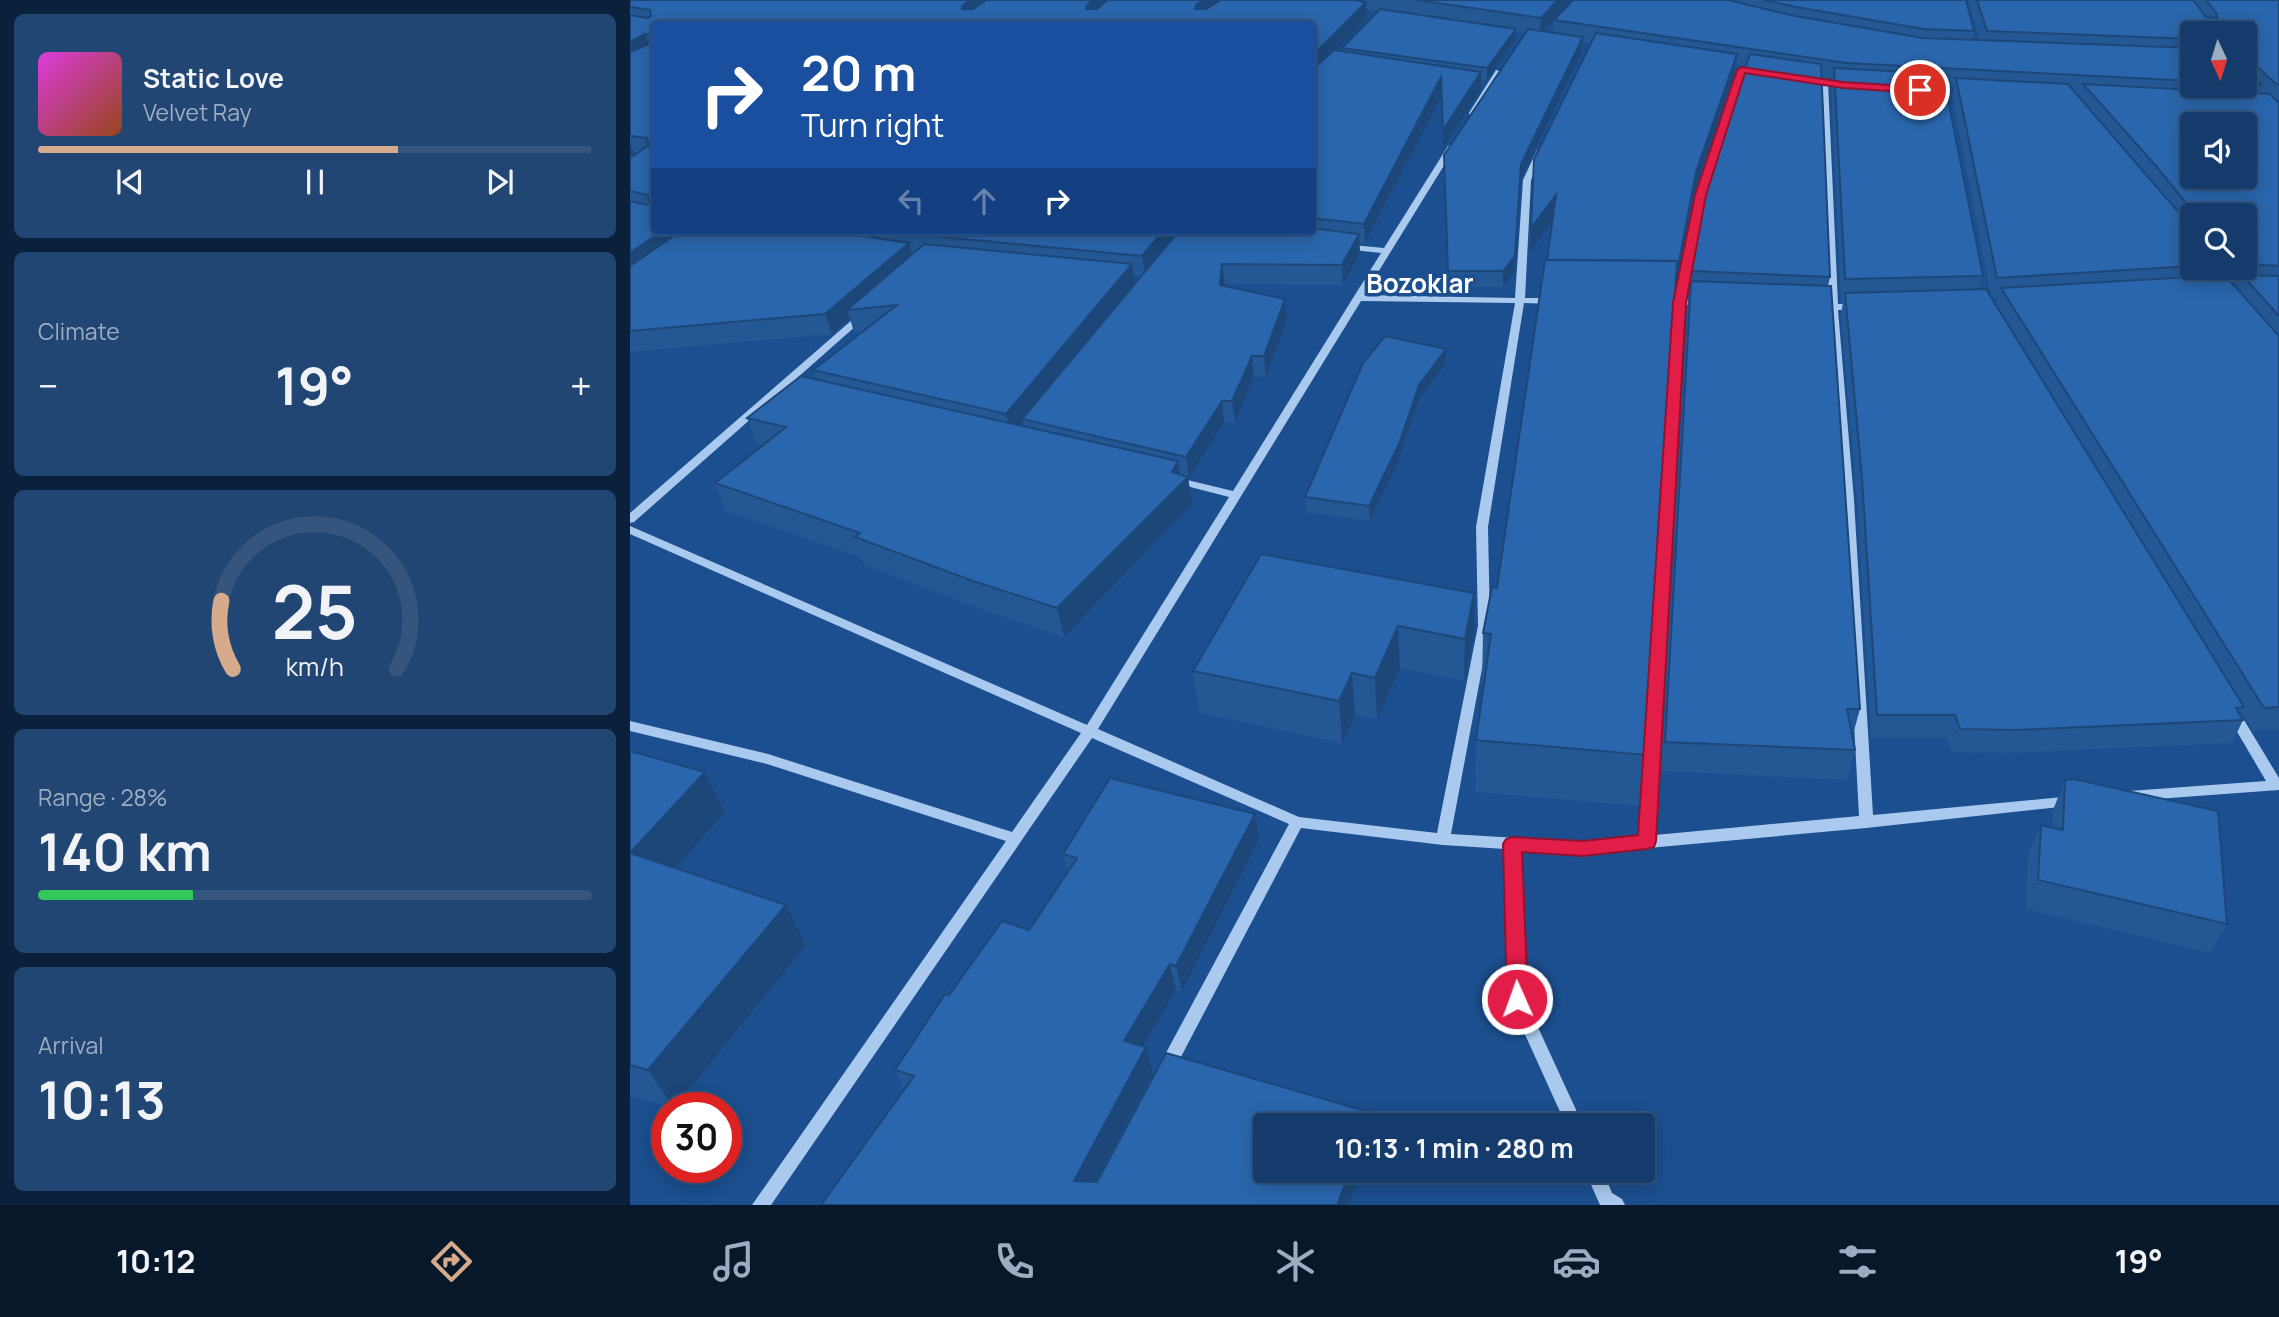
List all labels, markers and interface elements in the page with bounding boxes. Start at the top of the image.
north arrow [2180,21,2258,98]
map controls [2180,21,2257,280]
text: 20 m [801,39,916,106]
icon: right [686,49,777,140]
text: Static Love [143,60,284,96]
pin [1890,60,1950,120]
icon: arrive [1901,71,1939,109]
text: Velvet Ray [143,96,252,128]
text: Turn right [801,103,944,147]
button: sound [2180,112,2257,189]
icon: previous [111,163,149,201]
icon: pause [296,163,334,201]
icon: next [481,163,519,201]
icon: left [892,182,930,220]
icon: ahead [965,182,1003,220]
icon: right [1038,182,1076,220]
button: search [2180,203,2257,280]
district label: Bozoklar [1366,265,1474,301]
text: Climate [38,315,120,347]
text: 19° [275,350,354,421]
text: − [38,359,59,411]
text: + [570,359,592,411]
text: 25 [272,561,358,661]
text: km/h [286,648,344,683]
text: Range · 28% [38,781,168,813]
text: 140 km [38,816,212,887]
position arrow [1480,962,1554,1036]
text: Arrival [38,1029,104,1061]
text: 10:13 [38,1064,166,1135]
speed limit sign: 30 [651,1092,742,1183]
text: 10:13 · 1 min · 280 m [1334,1130,1574,1166]
icon: directions [427,1237,476,1286]
icon: music [709,1237,758,1286]
icon: phone [990,1237,1039,1286]
icon: climate [1271,1237,1320,1286]
icon: car [1552,1237,1601,1286]
icon: filters [1833,1237,1882,1286]
text: 10:12 [116,1239,195,1283]
text: 19° [2115,1239,2163,1283]

